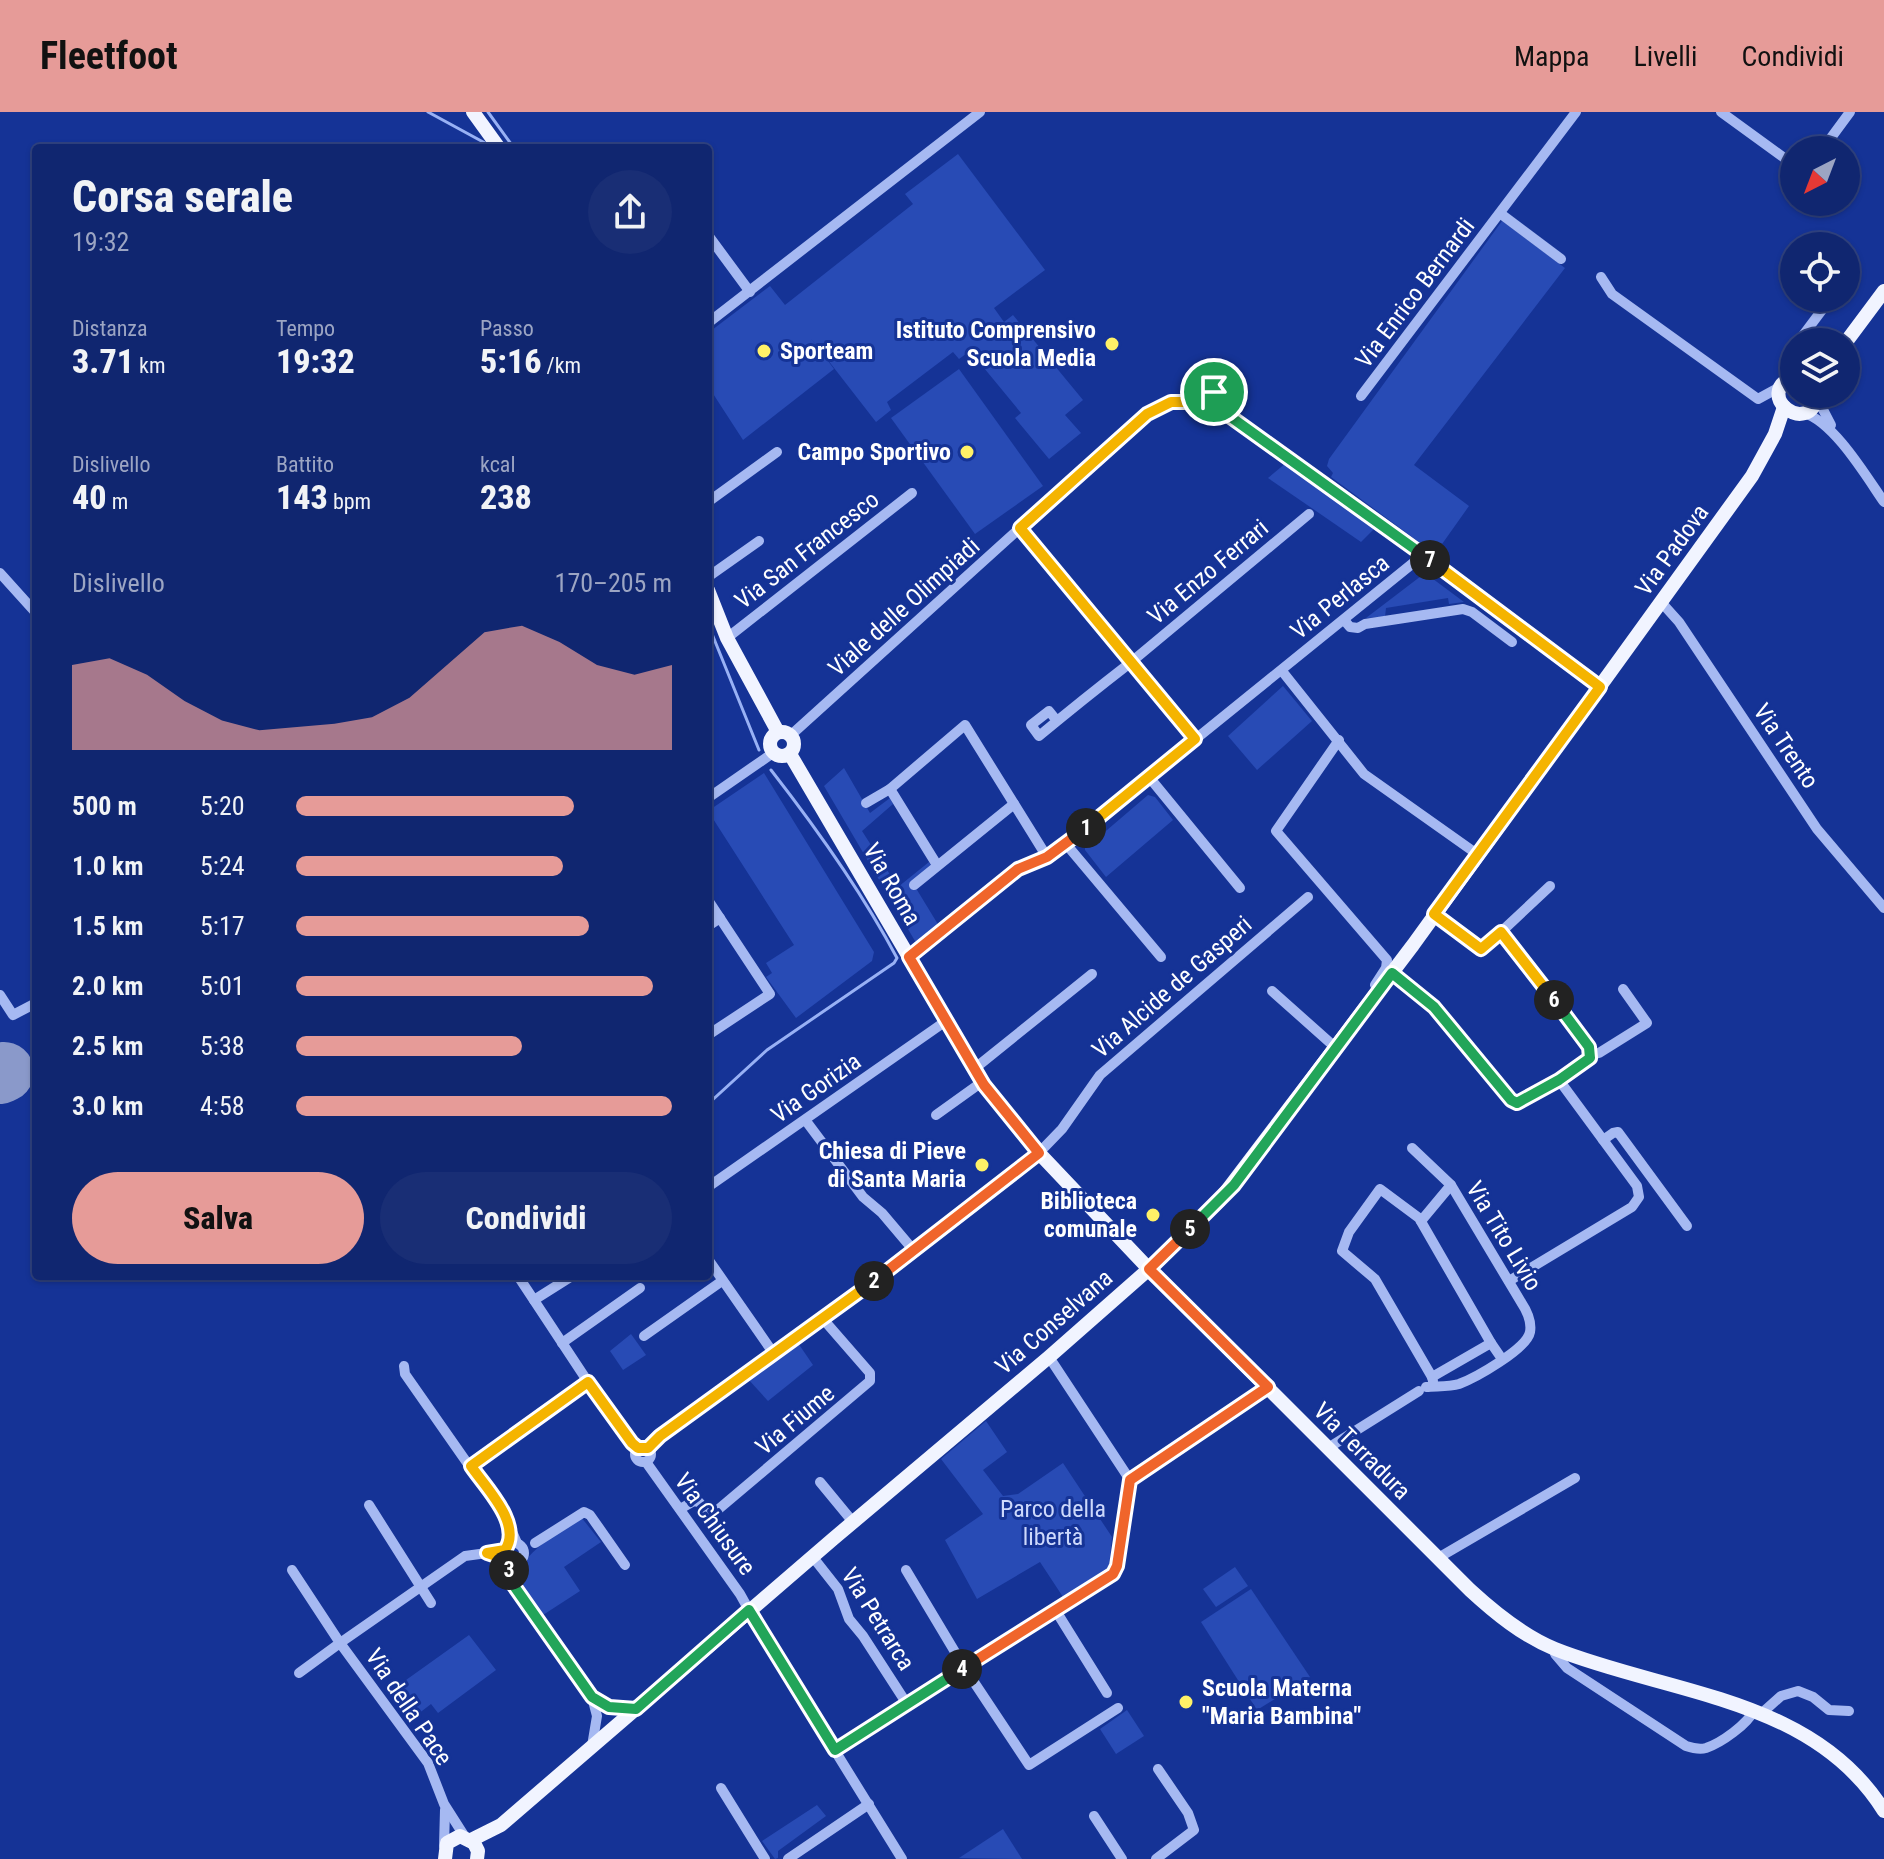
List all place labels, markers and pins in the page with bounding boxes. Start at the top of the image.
place label: Istituto Comprensivo Scuola Media [896,316,1096,372]
marker: Istituto Comprensivo Scuola Media [1103,335,1121,353]
place label: Sporteam [780,337,873,365]
marker: Sporteam [755,342,773,360]
pin [1180,358,1248,426]
place label: Campo Sportivo [798,438,951,466]
marker: Campo Sportivo [958,443,976,461]
pin: 7 [1410,540,1450,580]
pin: 1 [1066,808,1106,848]
pin: 6 [1534,980,1574,1020]
place label: Chiesa di Pieve di Santa Maria [819,1137,966,1193]
marker: Chiesa di Pieve di Santa Maria [973,1156,991,1174]
place label: Biblioteca comunale [1040,1187,1137,1243]
marker: Biblioteca comunale [1144,1206,1162,1224]
pin: 5 [1170,1209,1210,1249]
pin: 2 [854,1261,894,1301]
pin: 3 [489,1550,529,1590]
pin: 4 [942,1649,982,1689]
place label: Scuola Materna "Maria Bambina" [1202,1674,1361,1730]
marker: Scuola Materna "Maria Bambina" [1177,1693,1195,1711]

